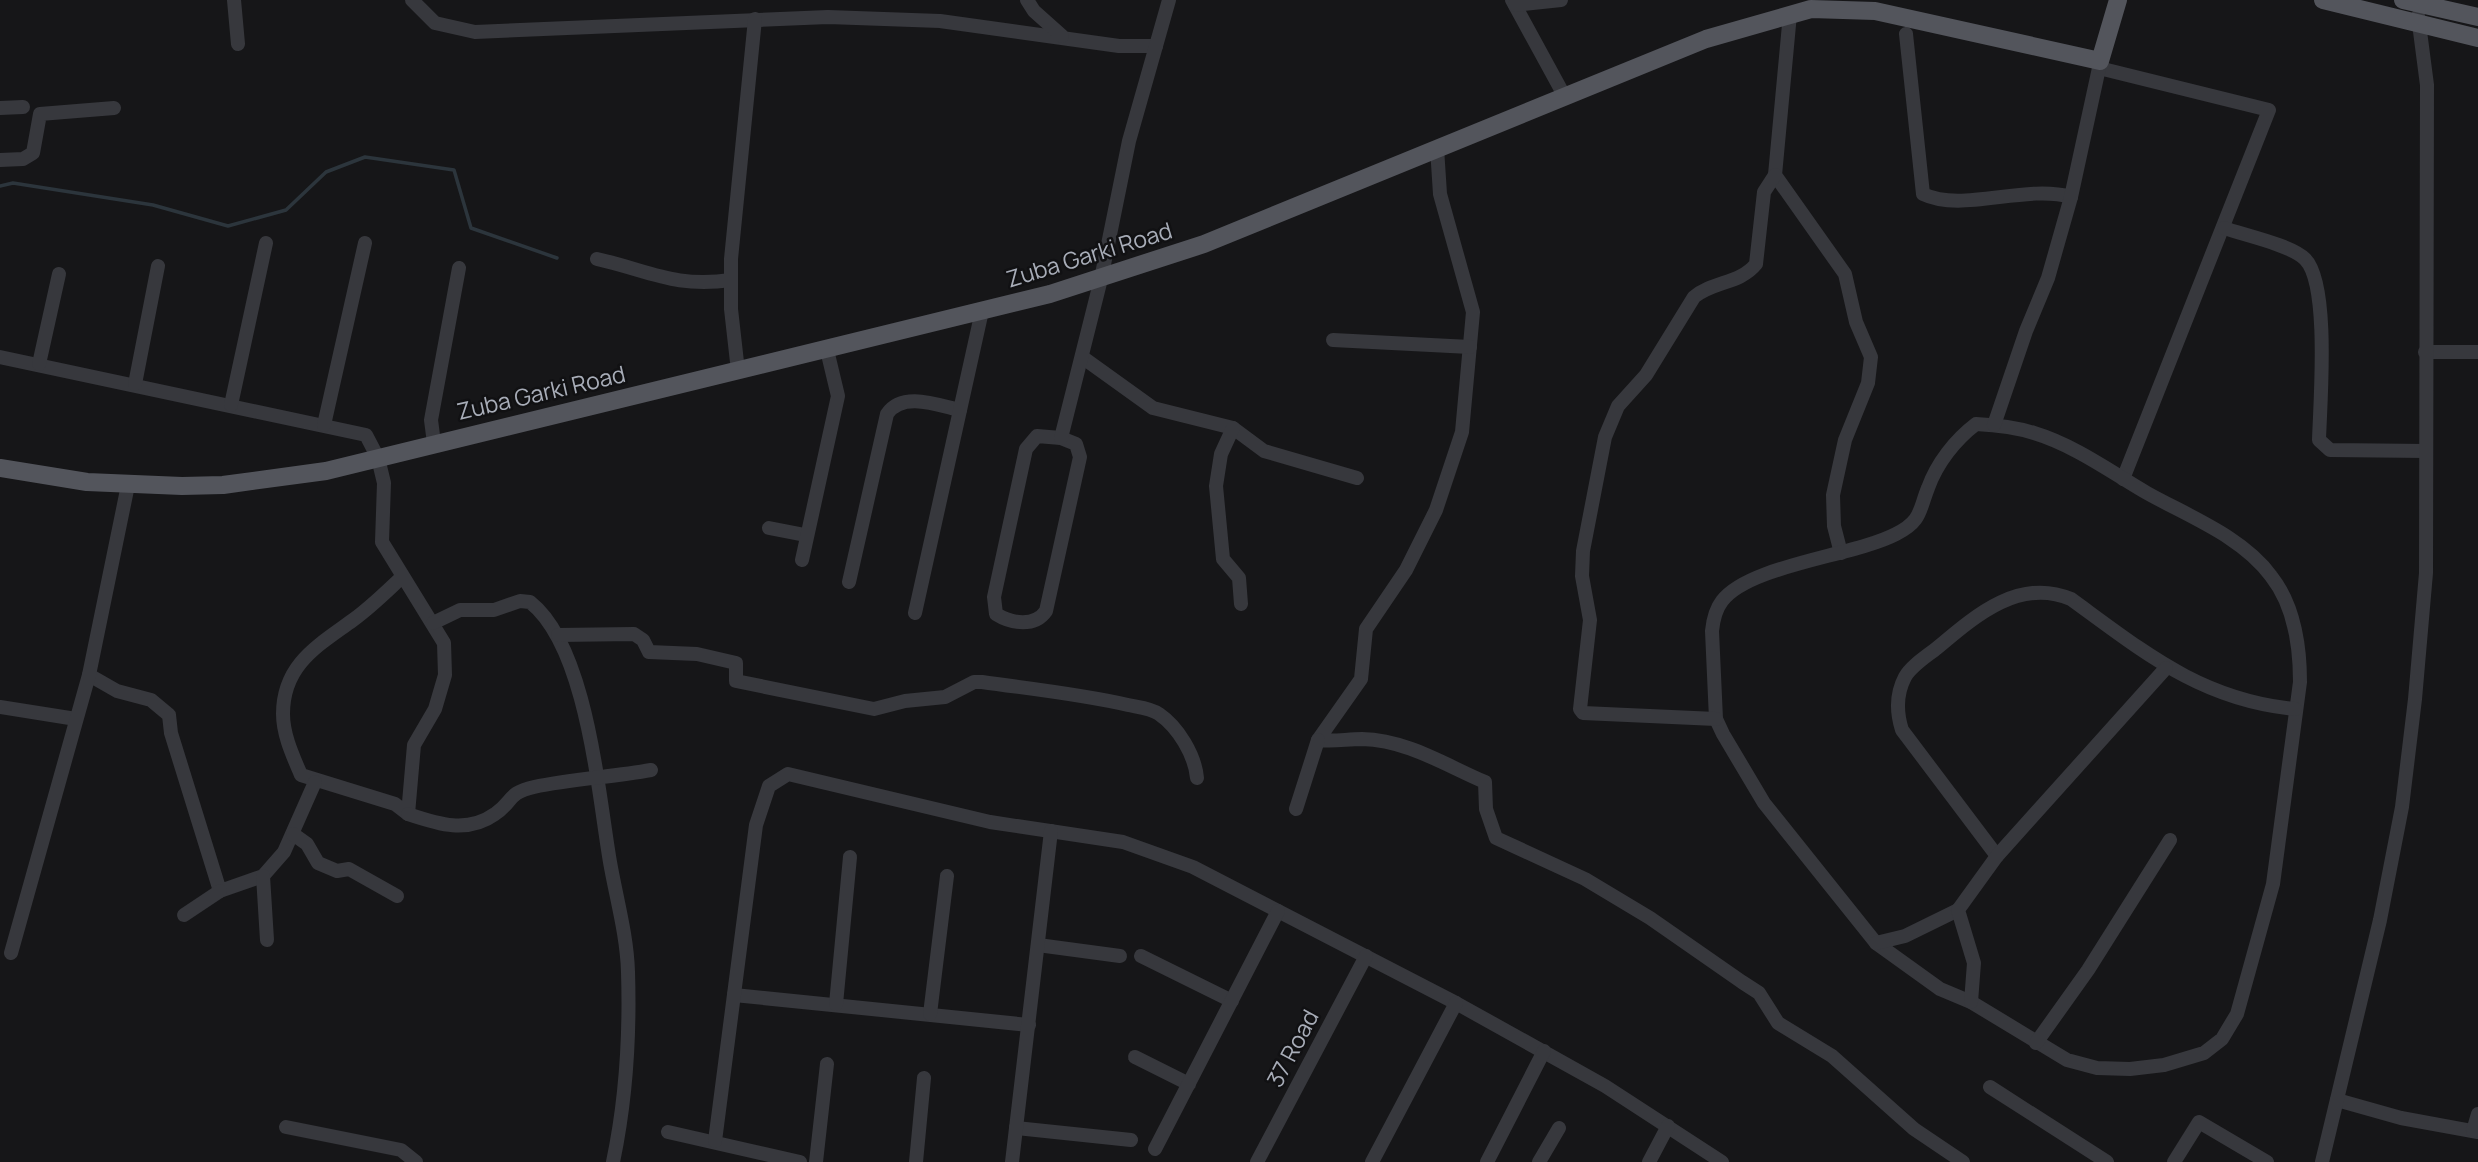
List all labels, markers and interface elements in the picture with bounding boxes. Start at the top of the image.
street label: Zuba Garki Road [1002,214,1176,294]
street label: Zuba Garki Road [454,357,628,427]
street label: 37 Road [1258,1004,1326,1092]

